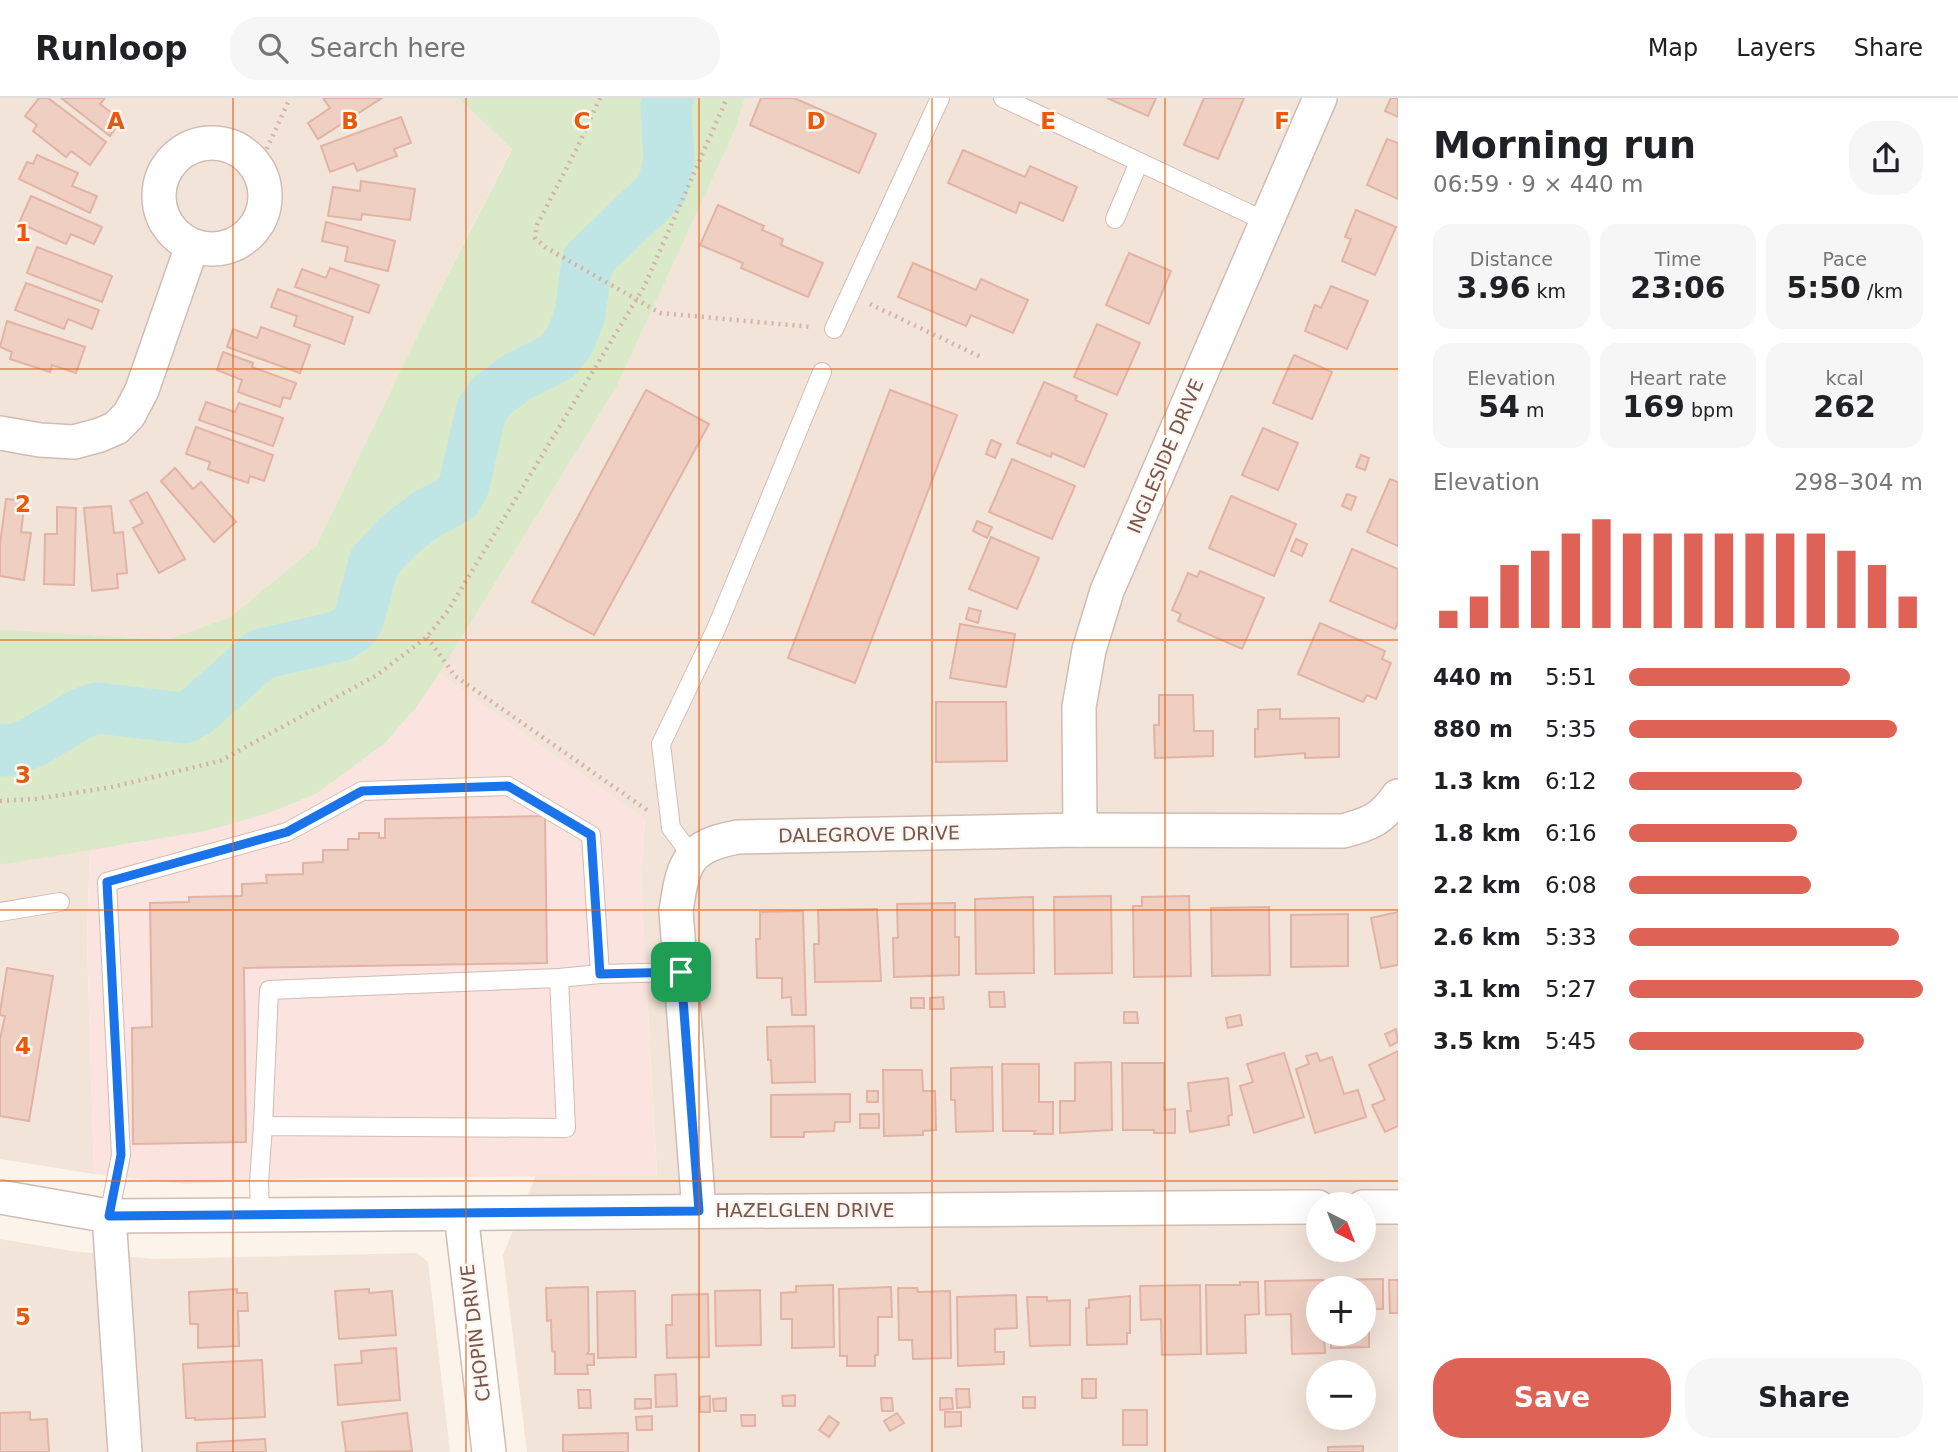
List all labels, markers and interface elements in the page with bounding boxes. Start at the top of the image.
search box [230,17,720,80]
text: Runloop [35,29,188,68]
icon: search [254,29,292,67]
text: Search here [310,33,466,63]
text: Map [1648,34,1698,62]
text: Layers [1736,34,1816,62]
text: Share [1854,34,1923,62]
text: A [107,108,125,134]
text: B [341,108,359,134]
text: C [574,108,590,134]
text: D [806,108,826,134]
text: E [1040,108,1056,134]
text: F [1274,108,1290,134]
button: share [1849,121,1923,195]
text: Morning run [1433,123,1696,167]
text: 06:59 · 9 × 440 m [1433,171,1643,197]
text: 1 [15,220,31,246]
text: Distance [1470,248,1553,270]
text: Time [1655,248,1701,270]
text: Pace [1822,248,1867,270]
text: 3.96 [1457,270,1531,305]
text: 23:06 [1630,270,1726,305]
text: 5:50 [1786,270,1861,305]
text: km [1531,280,1566,302]
text: /km [1861,280,1903,302]
text: Elevation [1467,367,1555,389]
text: Heart rate [1629,367,1727,389]
text: kcal [1825,367,1864,389]
street label: INGLESIDE DRIVE [1122,375,1208,537]
text: 54 [1478,389,1520,424]
text: 169 [1622,389,1685,424]
text: 262 [1813,389,1876,424]
text: m [1520,399,1544,421]
text: bpm [1685,399,1734,421]
text: Elevation [1433,469,1540,495]
text: 298–304 m [1794,469,1923,495]
text: 2 [15,491,31,517]
text: 440 m [1433,664,1513,690]
text: 5:51 [1545,664,1597,690]
text: 880 m [1433,716,1513,742]
text: 5:35 [1545,716,1597,742]
text: 3 [15,762,31,788]
text: 1.3 km [1433,768,1521,794]
text: 6:12 [1545,768,1597,794]
text: 1.8 km [1433,820,1521,846]
text: 6:16 [1545,820,1597,846]
street label: DALEGROVE DRIVE [778,821,960,847]
text: 2.2 km [1433,872,1521,898]
text: 6:08 [1545,872,1597,898]
text: 2.6 km [1433,924,1521,950]
text: 5:33 [1545,924,1597,950]
pin [651,942,711,1002]
icon: arrive [662,953,700,991]
text: 3.1 km [1433,976,1521,1002]
text: 5:27 [1545,976,1597,1002]
text: 3.5 km [1433,1028,1521,1054]
text: 5:45 [1545,1028,1597,1054]
text: 4 [15,1033,31,1059]
north arrow [1306,1192,1376,1262]
map controls [1306,1192,1376,1430]
street label: HAZELGLEN DRIVE [716,1199,894,1221]
street label: CHOPIN DRIVE [456,1263,494,1403]
button: + [1306,1276,1376,1346]
text: 5 [15,1304,31,1330]
button: Save [1433,1358,1671,1438]
button: Share [1685,1358,1923,1438]
button: − [1306,1360,1376,1430]

